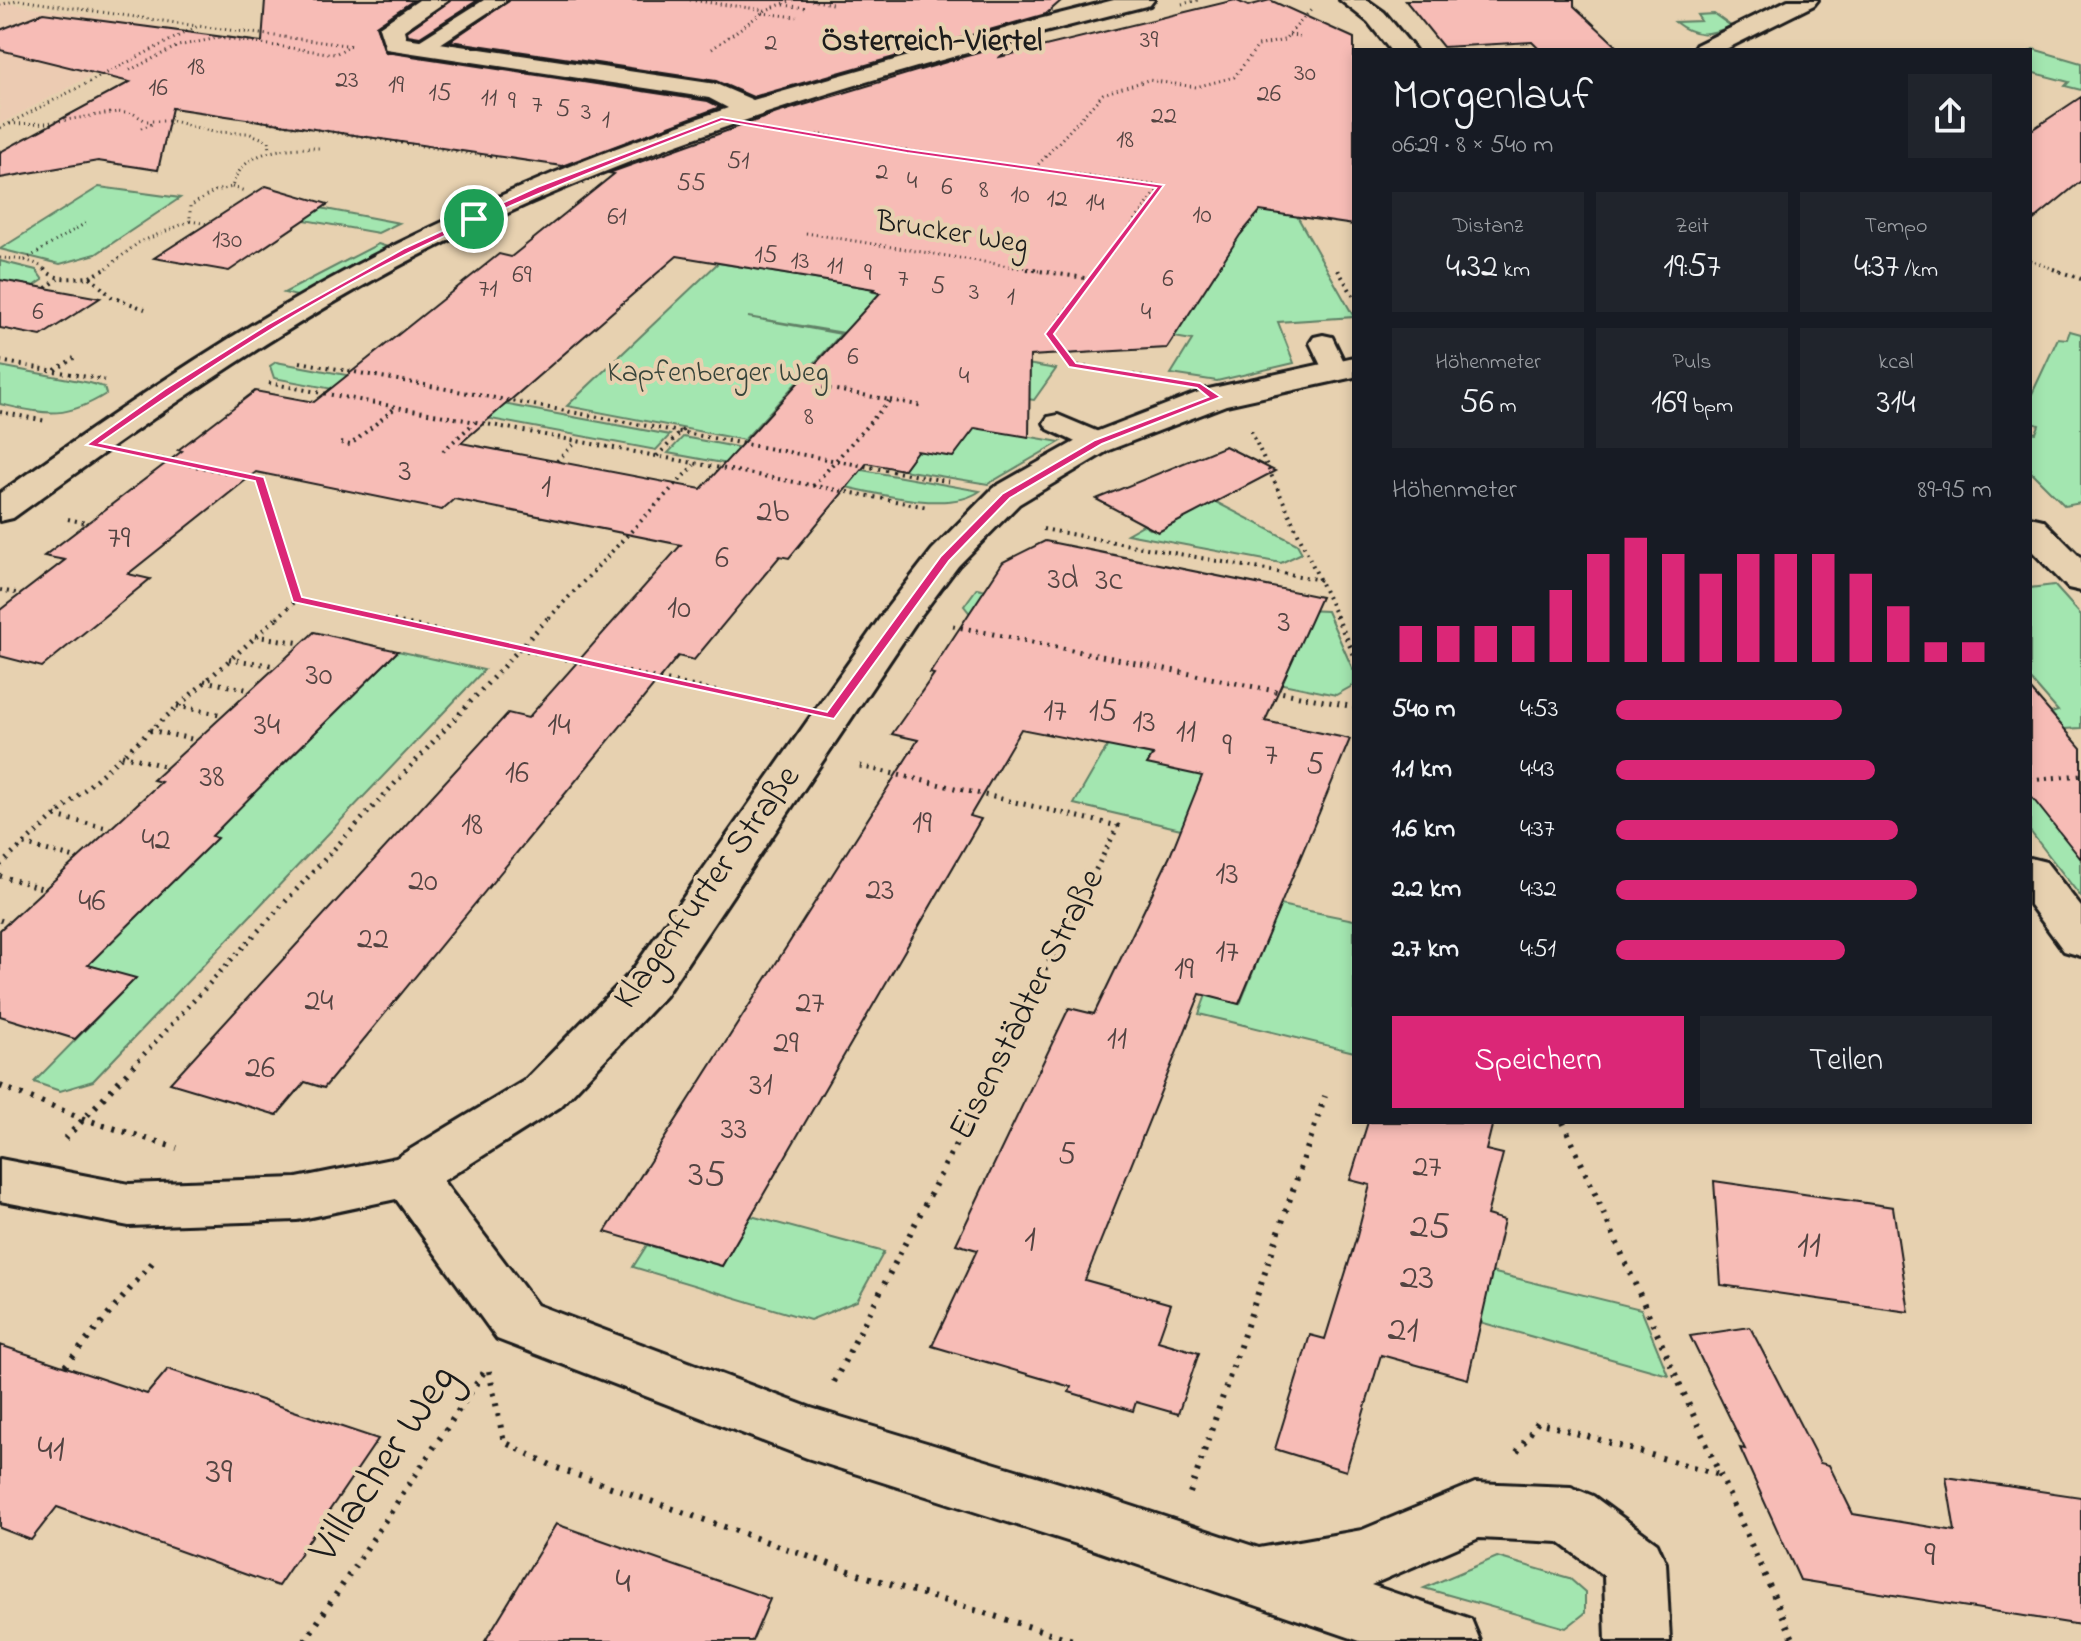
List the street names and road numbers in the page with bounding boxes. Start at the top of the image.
street label: Brucker Weg [872,200,1031,268]
street label: Klagenfurter Straße [601,754,815,1021]
street label: Eisenstädter Straße [937,859,1120,1150]
street label: Villacher Weg [293,1352,474,1577]

